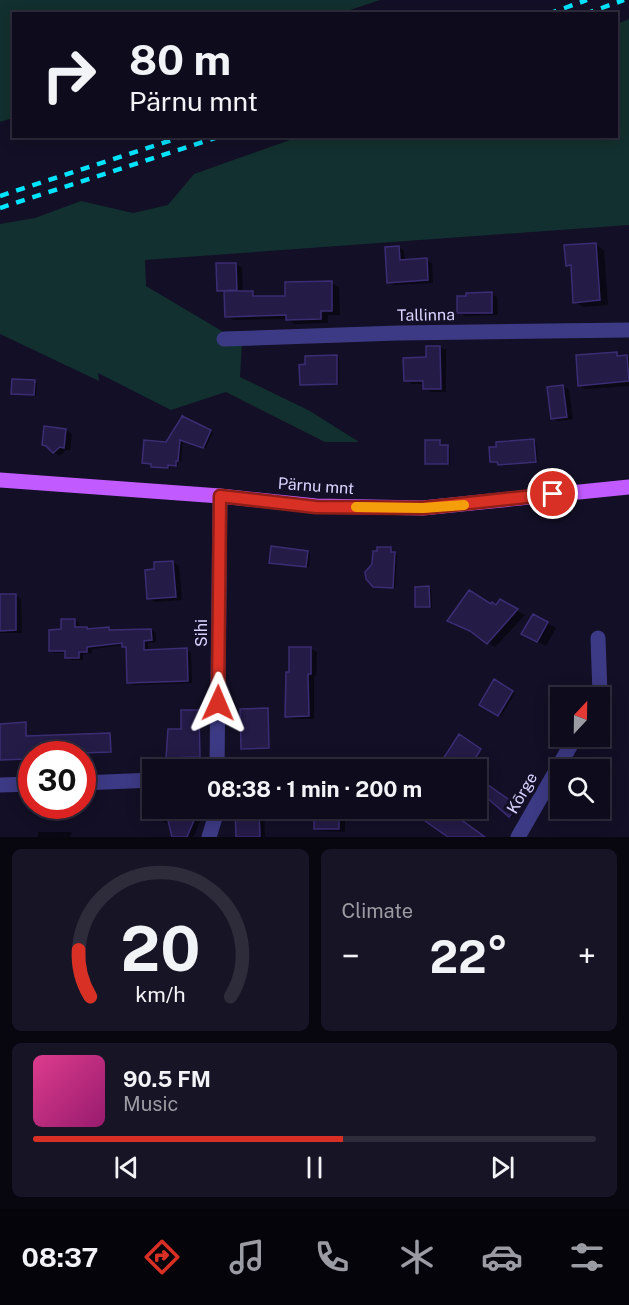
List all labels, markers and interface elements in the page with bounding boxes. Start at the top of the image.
text: 80 m [129,35,231,84]
icon: right [30,36,108,114]
text: Pärnu mnt [129,85,258,117]
street label: Tallinna [397,305,455,325]
pin [527,468,578,519]
street label: Pärnu mnt [277,474,355,498]
icon: arrive [536,477,569,510]
street label: Sihi [192,619,211,647]
position arrow [186,671,250,735]
north arrow [550,687,610,747]
map controls [550,687,610,819]
speed limit sign: 30 [18,741,96,819]
button: search [550,759,610,819]
street label: Kõrge [503,769,541,817]
text: 08:38 · 1 min · 200 m [207,776,422,802]
text: Climate [342,899,413,923]
text: 20 [120,912,200,985]
text: 22° [430,930,508,983]
text: − [342,937,360,975]
text: + [578,937,596,975]
text: km/h [135,982,185,1007]
text: 90.5 FM [123,1066,211,1092]
text: Music [123,1092,178,1116]
icon: previous [110,1151,143,1184]
icon: pause [298,1151,331,1184]
icon: next [486,1151,519,1184]
icon: directions [141,1236,183,1278]
icon: music [226,1236,268,1278]
icon: phone [311,1236,353,1278]
icon: climate [396,1236,438,1278]
icon: car [481,1236,523,1278]
icon: filters [566,1236,608,1278]
text: 08:37 [21,1241,99,1273]

